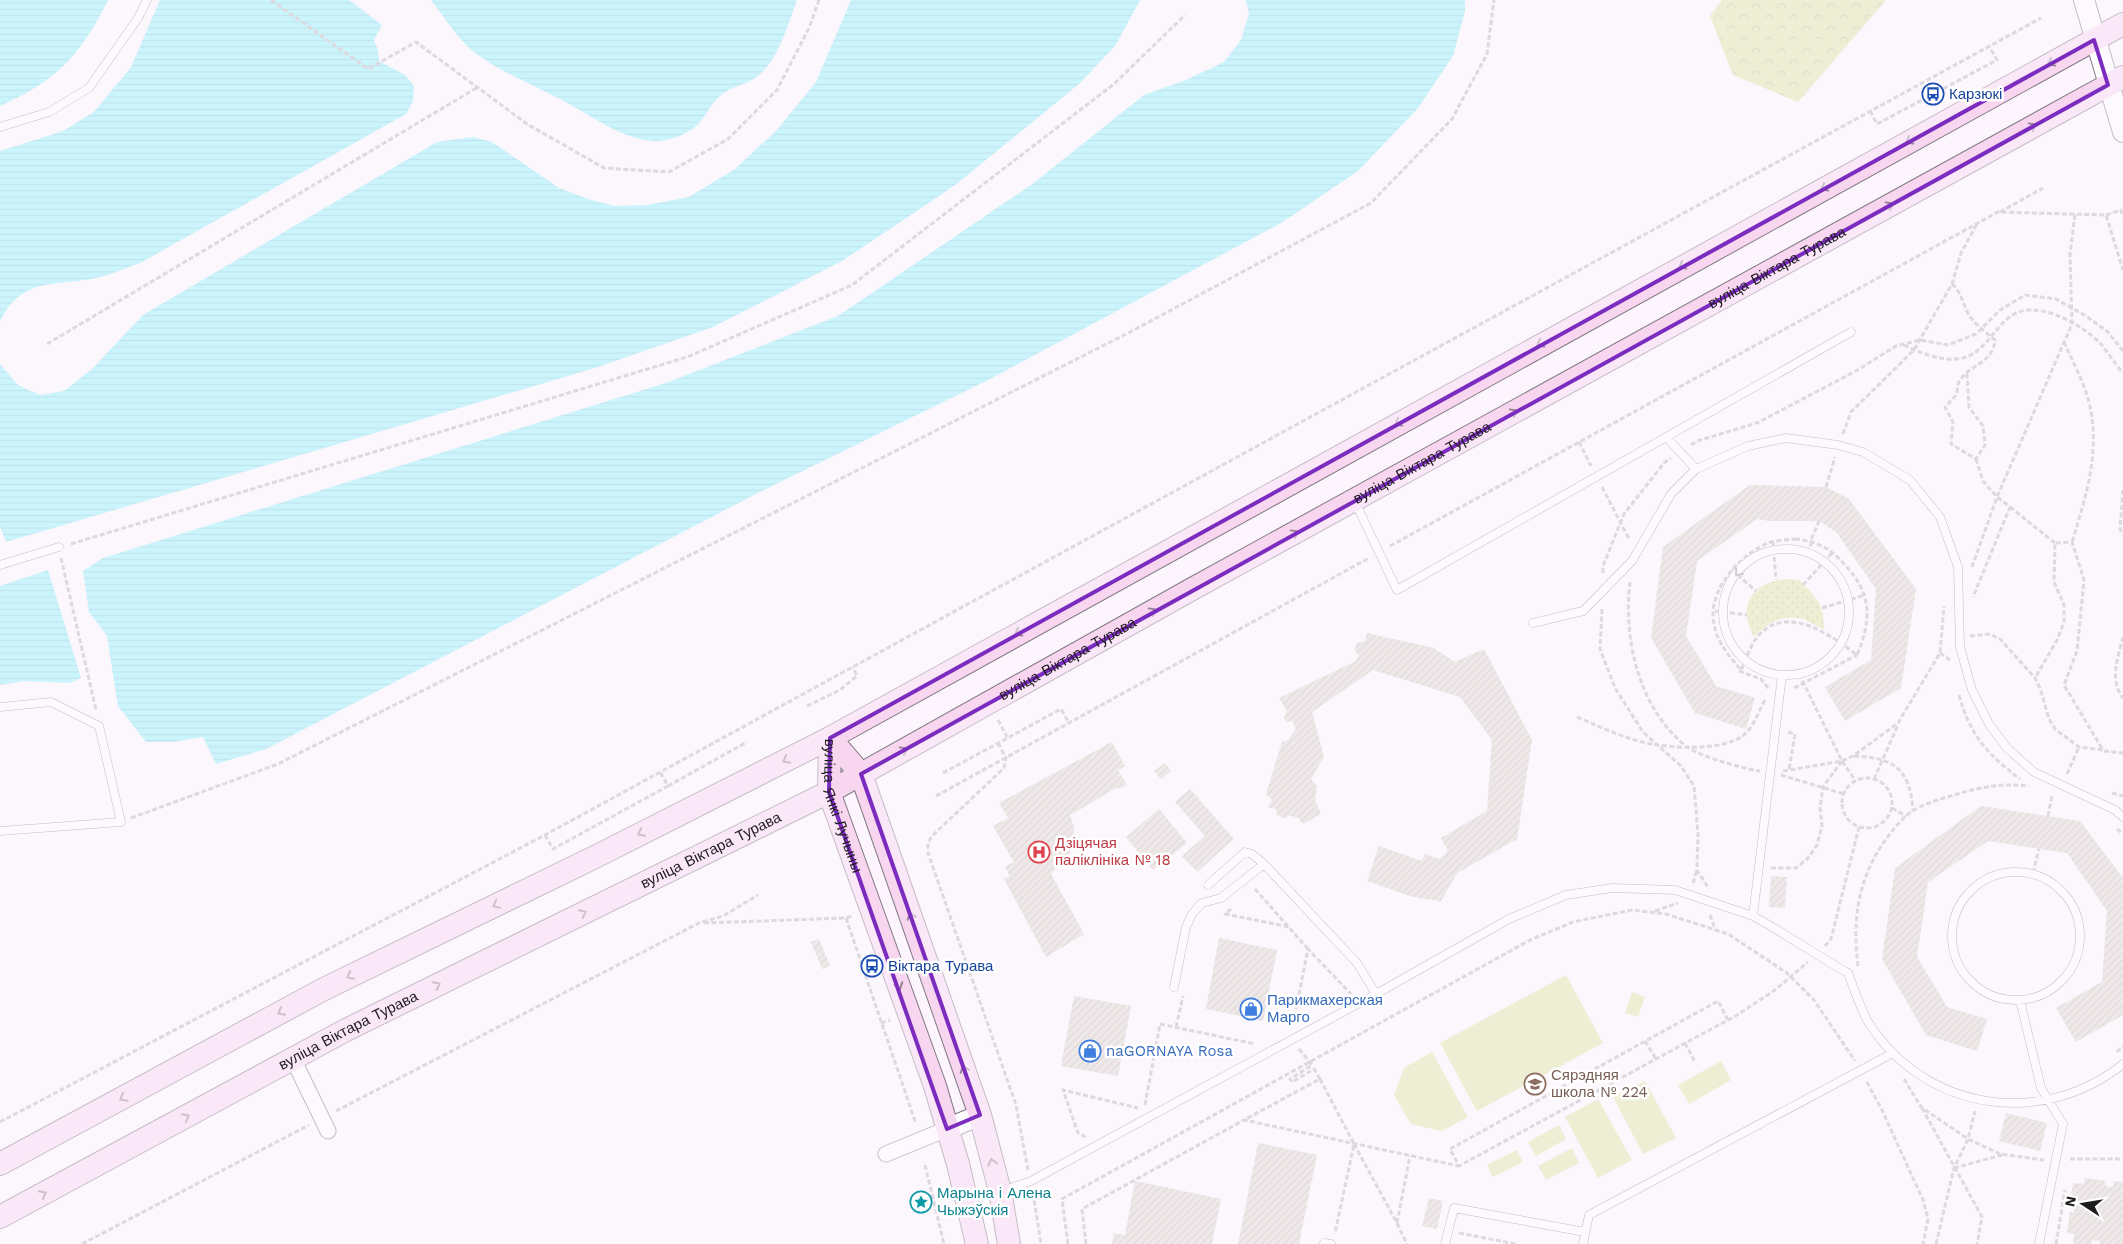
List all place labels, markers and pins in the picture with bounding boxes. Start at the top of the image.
bus stop icon: Карзюкі [1921,82,1945,106]
place label: Карзюкі [1949,85,2002,103]
place label: Дзіцячая паліклініка № 18 [1055,834,1171,869]
hospital icon: Дзіцячая паліклініка № 18 [1027,840,1051,864]
bus stop icon: Віктара Турава [860,954,884,978]
place label: Віктара Турава [888,957,994,975]
place label: Парикмахерская Марго [1267,991,1383,1026]
shop icon: Парикмахерская Марго [1239,997,1263,1021]
shop icon: naGORNAYA Rosa [1078,1039,1102,1063]
place label: naGORNAYA Rosa [1106,1042,1233,1060]
place label: Сярэдняя школа № 224 [1551,1066,1648,1101]
school or university icon: Сярэдняя школа № 224 [1523,1072,1547,1096]
place label: Марына і Алена Чыжэўскія [937,1184,1052,1219]
place icon: Марына і Алена Чыжэўскія [909,1190,933,1214]

